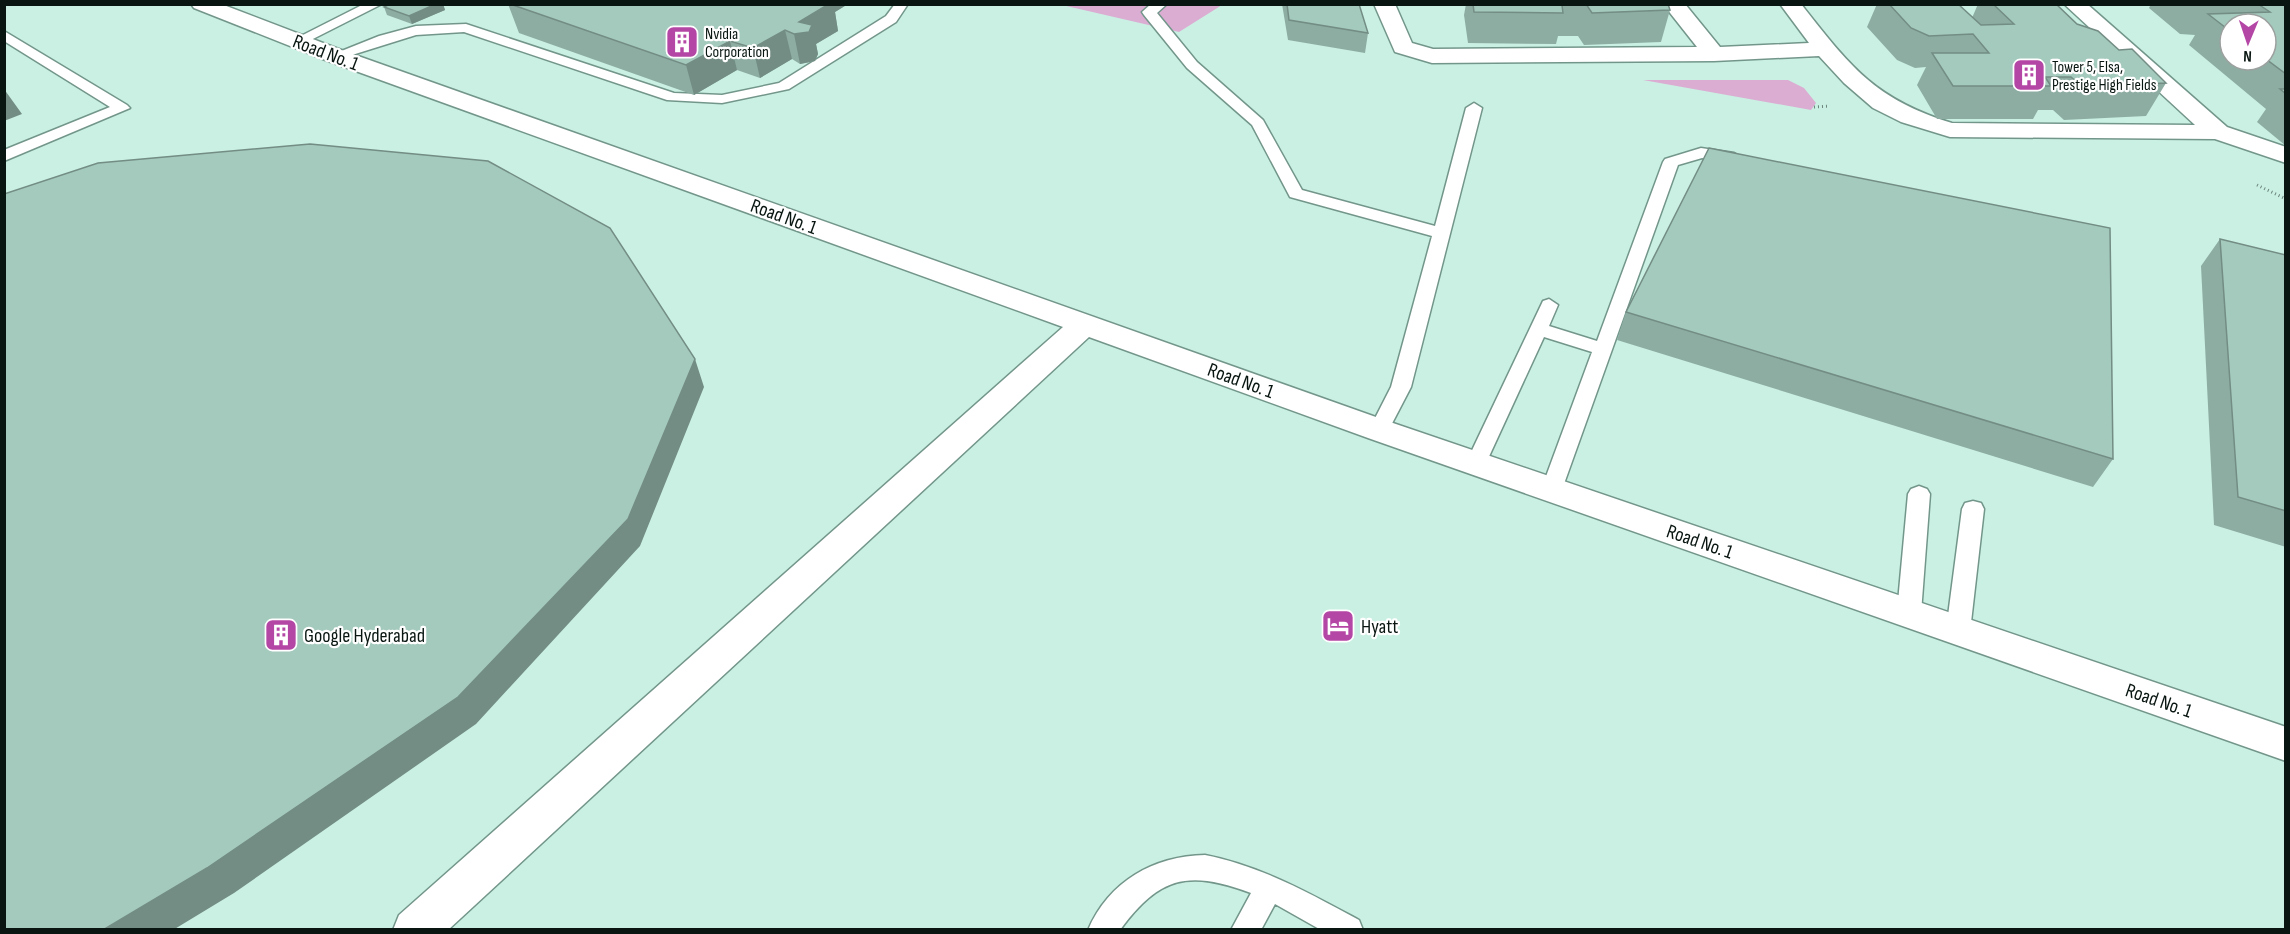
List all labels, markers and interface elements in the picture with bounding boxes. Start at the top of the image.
north arrow [2218,12,2278,72]
building icon: Nvidia Corporation [664,24,700,60]
place label: Nvidia Corporation [705,25,769,62]
street label: Road No. 1 [289,29,362,76]
text: N [2243,46,2252,65]
building icon: Tower 5, Elsa, Prestige High Fields [2011,57,2047,93]
place label: Tower 5, Elsa, Prestige High Fields [2052,58,2157,95]
street label: Road No. 1 [747,194,820,240]
street label: Road No. 1 [1204,358,1277,404]
street label: Road No. 1 [1663,519,1736,564]
hotel icon: Hyatt [1320,608,1356,644]
place label: Hyatt [1361,615,1398,639]
building icon: Google Hyderabad [263,617,299,653]
place label: Google Hyderabad [304,624,425,648]
street label: Road No. 1 [2122,678,2195,723]

